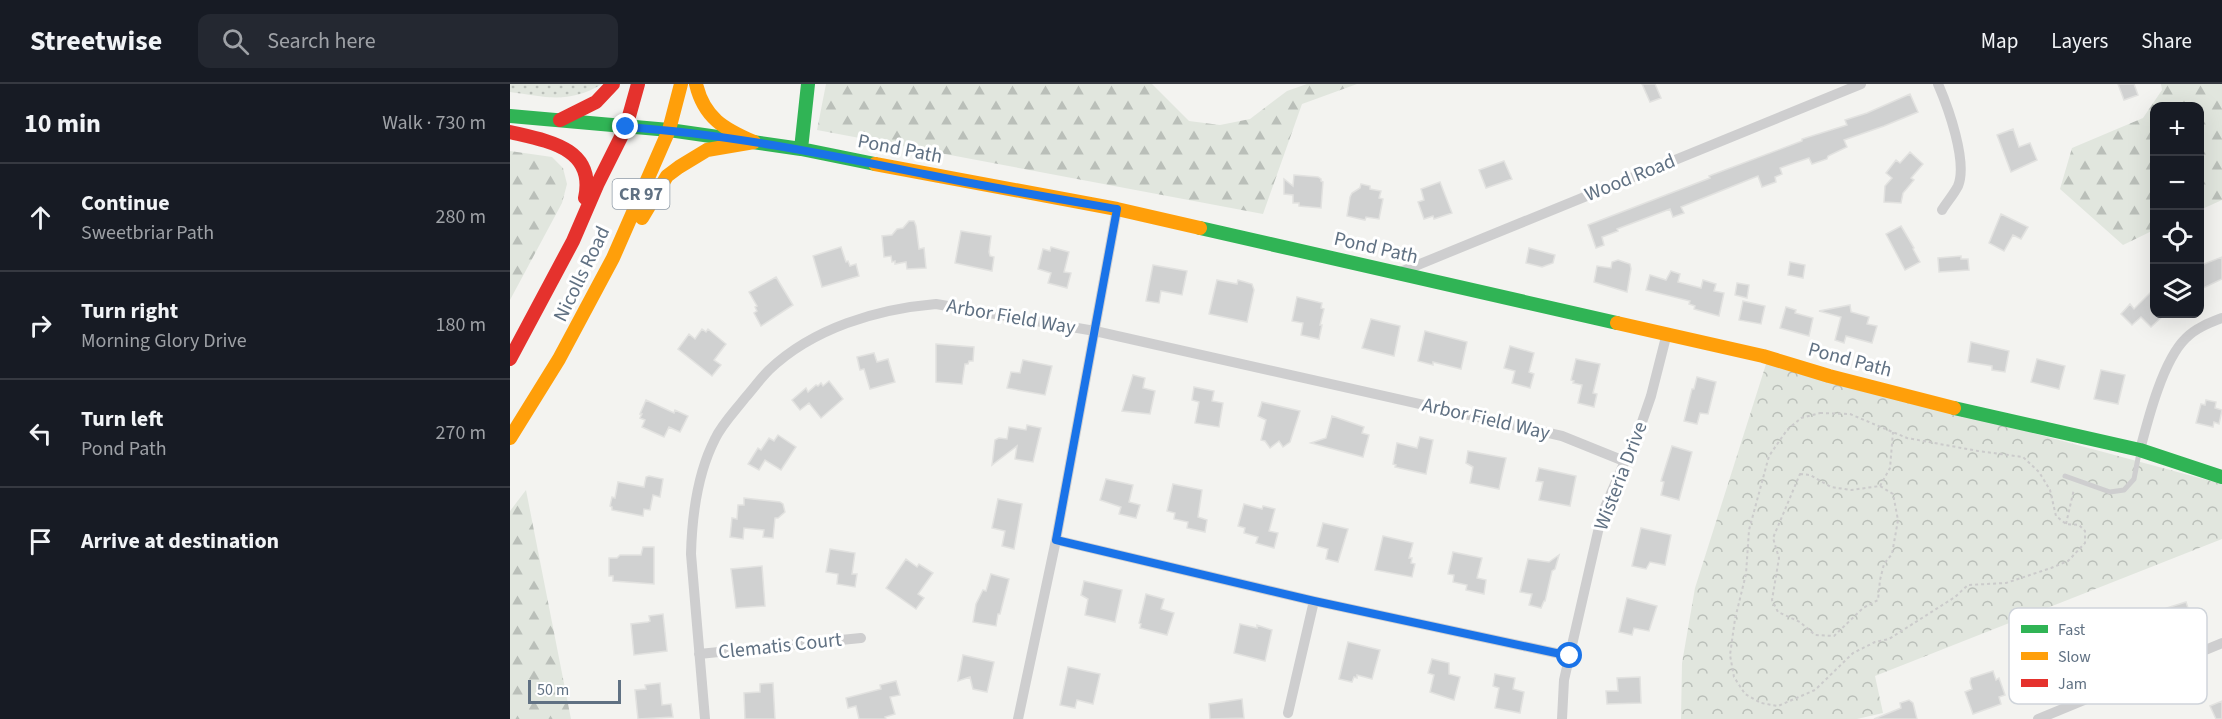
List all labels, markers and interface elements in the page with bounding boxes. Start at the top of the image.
search box [198,14,618,68]
text: Streetwise [30,21,162,61]
icon: search [219,25,252,58]
text: Search here [267,25,376,57]
text: Map [1981,26,2018,56]
text: Layers [2051,26,2108,56]
text: Share [2141,26,2192,56]
map controls [2150,102,2204,318]
button: + [2150,102,2204,156]
text: 10 min [24,105,101,142]
text: Walk · 730 m [382,109,486,137]
route end [612,113,638,139]
street label: Pond Path [855,127,945,171]
street label: Wood Road [1581,147,1679,209]
button: − [2150,156,2204,210]
road number: CR 97 [612,179,670,209]
text: Continue [81,187,170,219]
icon: ahead [24,201,57,234]
text: 280 m [436,203,486,231]
button: locate [2150,210,2204,264]
text: Sweetbriar Path [81,219,214,247]
street label: Nicolls Road [547,222,617,326]
street label: Pond Path [1331,225,1421,271]
button: layers [2150,264,2204,318]
street label: Arbor Field Way [944,292,1078,342]
text: Turn right [81,295,178,327]
icon: right [24,309,57,342]
text: 180 m [436,311,486,339]
text: Morning Glory Drive [81,327,247,355]
street label: Pond Path [1805,335,1895,385]
street label: Arbor Field Way [1419,391,1553,447]
text: Turn left [81,403,163,435]
icon: left [24,417,57,450]
street label: Wisteria Drive [1587,418,1655,534]
text: 270 m [436,419,486,447]
text: Pond Path [81,435,167,463]
icon: arrive [24,525,57,558]
text: Arrive at destination [81,525,279,557]
legend [2009,608,2207,704]
text: Fast [2058,619,2086,641]
street label: Clematis Court [717,626,843,666]
route start [1556,642,1582,668]
text: Slow [2058,646,2091,668]
text: Jam [2058,673,2087,695]
scale bar [528,677,621,704]
text: 50 m [537,679,569,701]

